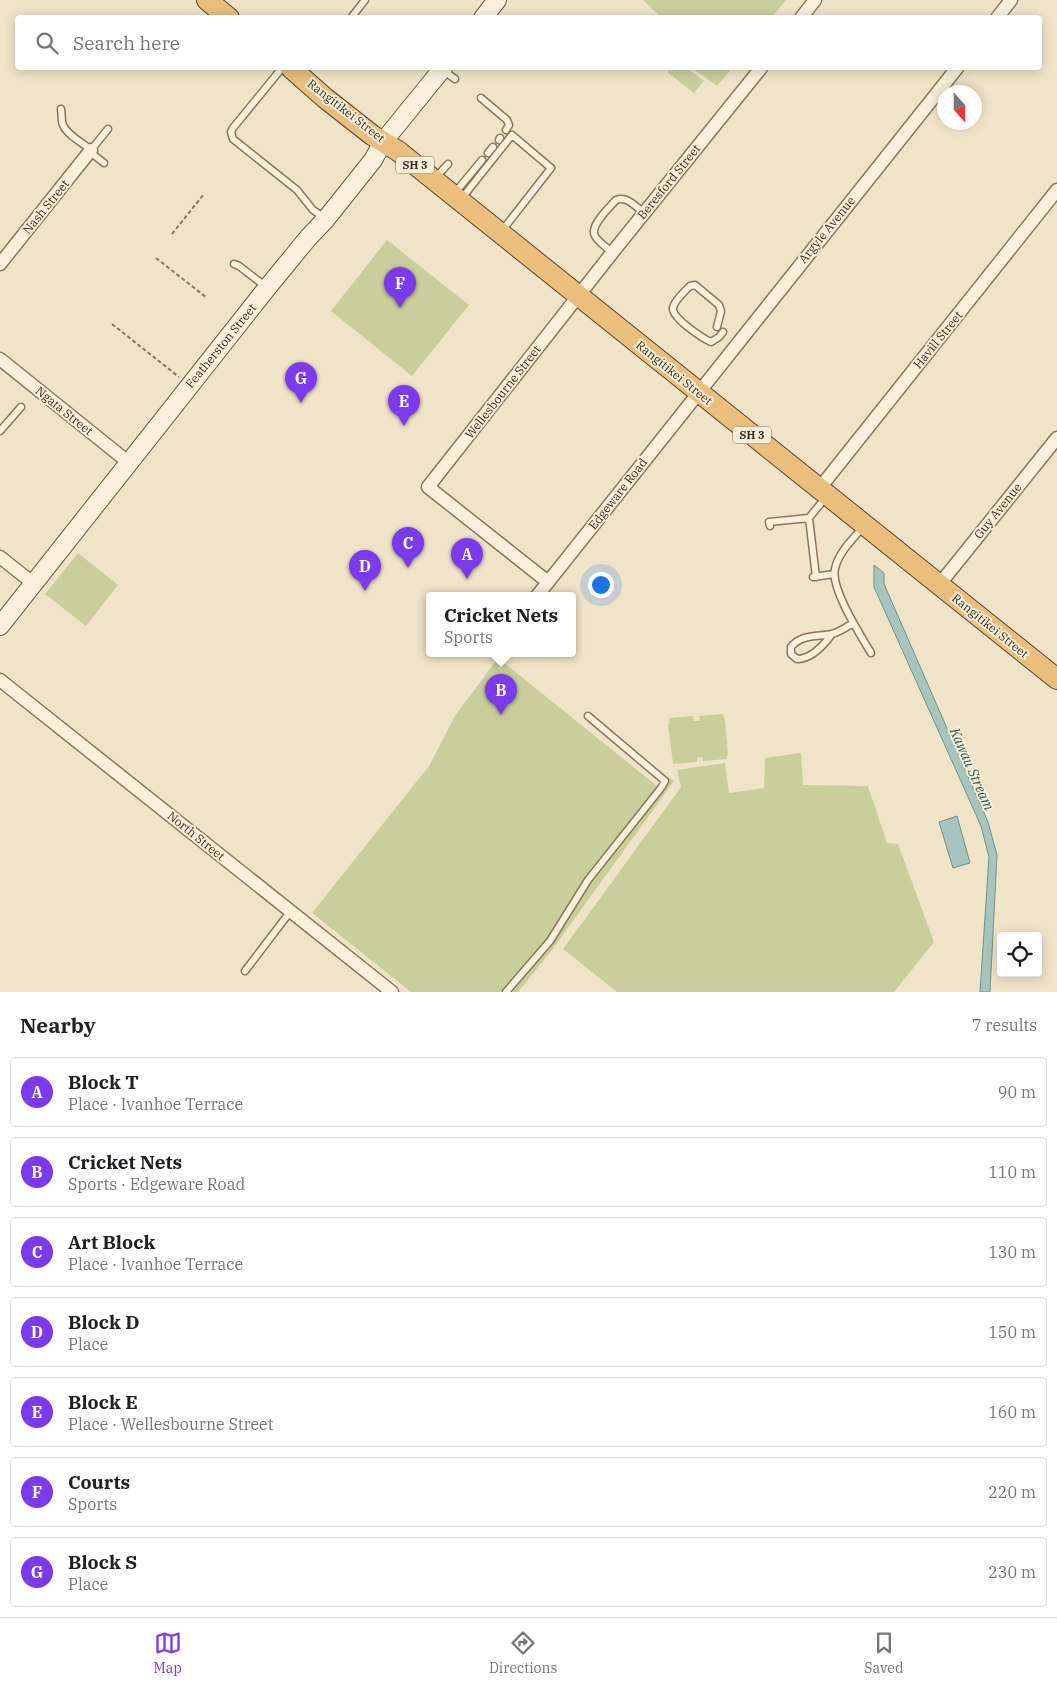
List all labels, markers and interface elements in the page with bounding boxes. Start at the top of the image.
search box [15,15,1042,70]
icon: search [33,29,61,57]
text: Search here [73,31,180,55]
street label: Rangitikei Street [305,76,388,146]
north arrow [937,85,982,130]
street label: Beresford Street [634,141,703,222]
road number: SH 3 [396,156,434,174]
street label: Nash Street [19,176,72,237]
street label: Argyle Avenue [795,193,858,266]
pin: F [384,267,416,308]
street label: Featherston Street [182,300,259,391]
street label: Havill Street [910,308,965,372]
street label: Rangitikei Street [633,337,716,408]
street label: Wellesbourne Street [461,342,544,441]
pin: G [285,362,317,403]
street label: Ngata Street [33,383,96,438]
pin: E [388,385,420,426]
road number: SH 3 [733,426,771,444]
street label: Edgeware Road [585,455,650,532]
street label: Guy Avenue [971,480,1025,542]
pin: C [392,527,424,568]
pin: A [451,538,483,579]
pin: D [349,550,381,591]
your location [588,572,614,598]
street label: Rangitikei Street [949,590,1032,661]
popup [426,592,576,657]
text: Cricket Nets [444,603,558,627]
text: Sports [444,627,493,647]
pin: B [485,674,517,715]
water label: Kawau Stream [945,724,998,813]
street label: North Street [165,808,228,863]
map controls [997,932,1042,977]
button: locate [997,932,1042,977]
text: Nearby [20,1011,96,1039]
text: 7 results [972,1015,1037,1035]
text: Block T [68,1070,139,1094]
text: A [31,1082,43,1102]
text: 90 m [998,1082,1036,1102]
text: Place · Ivanhoe Terrace [68,1094,243,1114]
text: Cricket Nets [68,1150,182,1174]
text: B [31,1162,43,1182]
text: 110 m [988,1162,1036,1182]
text: Sports · Edgeware Road [68,1174,245,1194]
text: Art Block [68,1230,155,1254]
text: C [32,1242,42,1262]
text: 130 m [988,1242,1036,1262]
text: Place · Ivanhoe Terrace [68,1254,243,1274]
text: Block D [68,1310,140,1334]
text: D [31,1322,43,1342]
text: 150 m [988,1322,1036,1342]
text: Place [68,1334,108,1354]
text: Block E [68,1390,138,1414]
text: E [32,1402,42,1422]
text: 160 m [988,1402,1036,1422]
text: Place · Wellesbourne Street [68,1414,273,1434]
text: Courts [68,1470,130,1494]
text: F [32,1482,42,1502]
text: 220 m [988,1482,1036,1502]
text: Sports [68,1494,117,1514]
text: Block S [68,1550,137,1574]
text: G [31,1562,43,1582]
text: 230 m [988,1562,1036,1582]
text: Place [68,1574,108,1594]
tab: Map [154,1629,182,1677]
tab: Directions [489,1629,557,1677]
tab: Saved [864,1629,903,1677]

